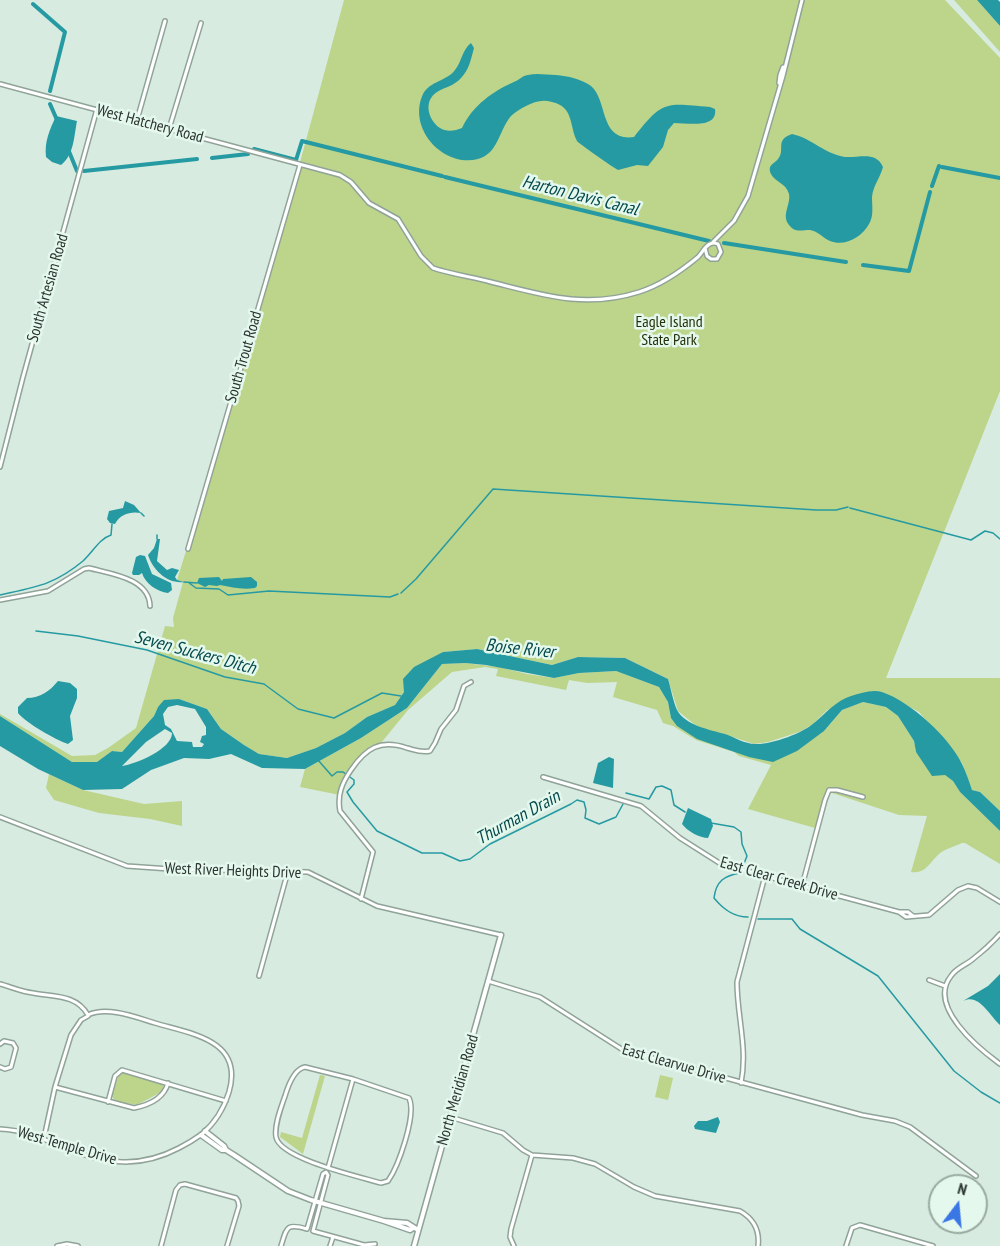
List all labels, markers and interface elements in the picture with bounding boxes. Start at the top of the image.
street label: West Hatchery Road [95,101,205,147]
water label: Harton Davis Canal [520,171,640,221]
street label: South Artesian Road [23,232,73,344]
street label: South Trout Road [222,309,266,405]
park label: Eagle Island State Park [635,312,703,350]
water label: Seven Suckers Ditch [132,626,258,680]
water label: Boise River [484,635,556,663]
water label: Thurman Drain [472,786,564,850]
street label: East Clear Creek Drive [718,853,840,905]
street label: West River Heights Drive [164,859,302,883]
street label: North Meridian Road [433,1032,483,1148]
street label: East Clearvue Drive [620,1040,728,1088]
street label: West Temple Drive [15,1123,119,1169]
north arrow [928,1174,988,1234]
text: N [955,1178,969,1199]

